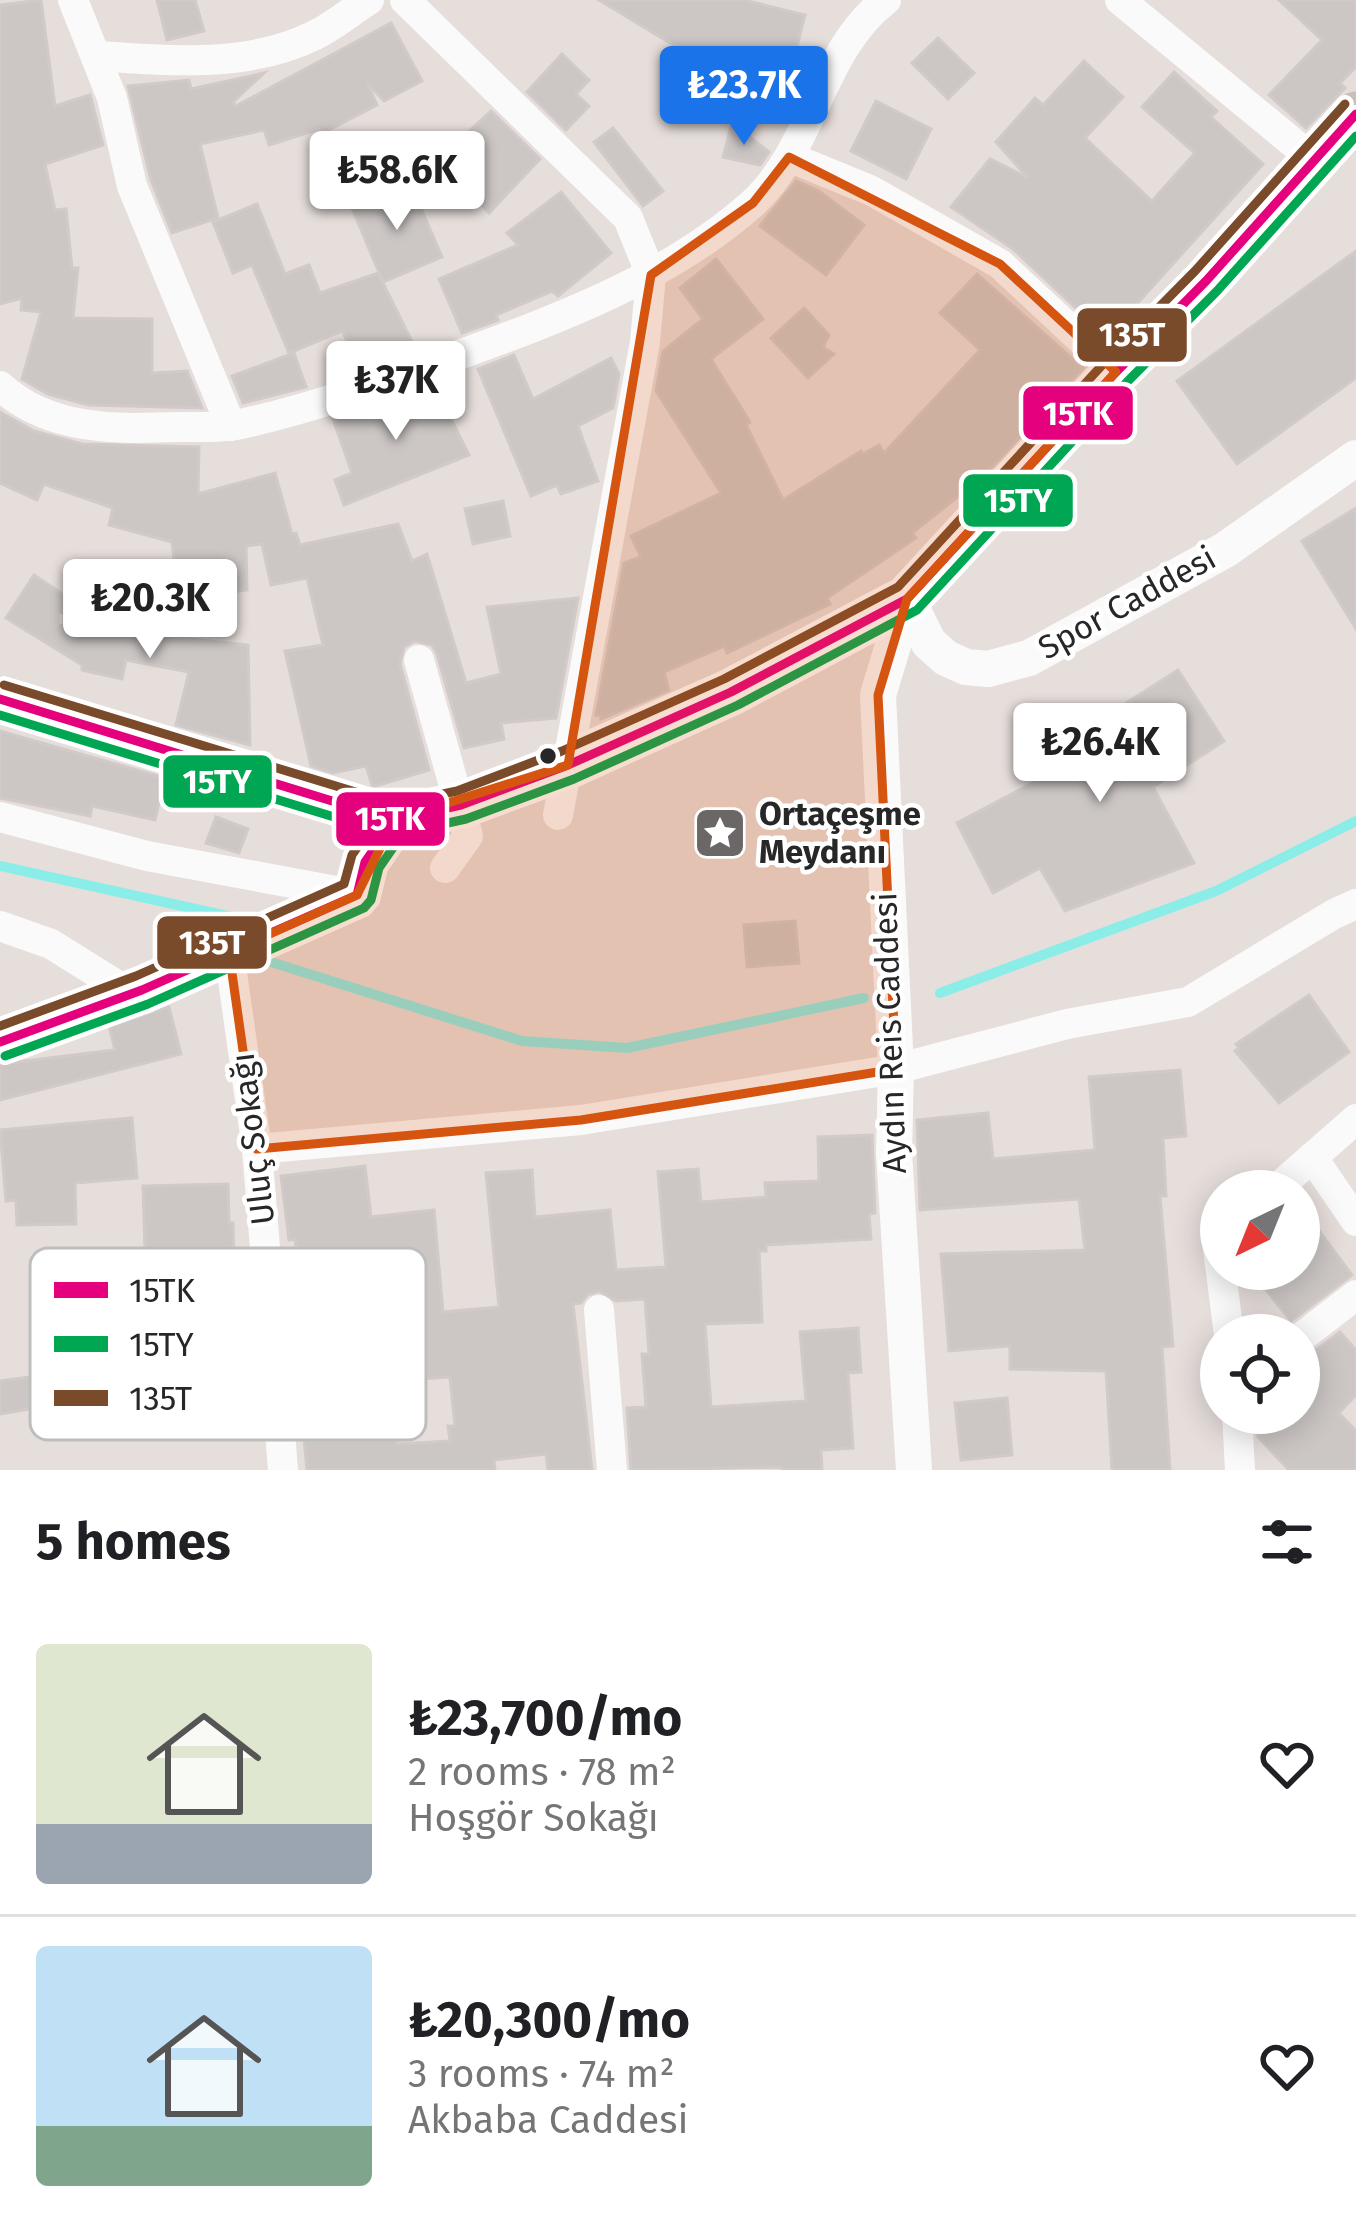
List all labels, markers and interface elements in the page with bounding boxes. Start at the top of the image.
pin: ₺23.7K [646,46,842,148]
text: ₺23.7K [687,62,801,108]
pin: ₺58.6K [299,131,495,233]
text: ₺58.6K [337,147,457,193]
line badge: 135T [1075,306,1189,364]
text: 135T [1099,315,1166,355]
pin: ₺37K [325,341,467,443]
text: ₺37K [353,357,439,403]
line badge: 15TK [1021,384,1135,442]
text: 15TK [1043,394,1114,434]
line badge: 15TY [961,472,1075,529]
text: 15TY [983,481,1053,521]
street label: Spor Caddesi [1031,538,1223,668]
pin: ₺20.3K [52,559,248,661]
text: ₺20.3K [90,575,210,621]
pin: ₺26.4K [1002,703,1198,805]
text: ₺26.4K [1040,719,1160,765]
unlabelled marker [537,745,559,767]
line badge: 15TY [161,753,274,810]
text: 15TY [182,762,252,802]
line badge: 15TK [334,790,447,848]
place label: Ortaçeşme Meydanı [759,794,921,872]
text: 15TK [355,799,426,839]
place icon: Ortaçeşme Meydanı [692,805,748,861]
street label: Aydın Reis Caddesi [865,892,915,1174]
line badge: 135T [155,914,269,971]
text: 135T [179,923,246,963]
street label: Uluç Sokağı [223,1051,283,1227]
north arrow [1200,1170,1320,1290]
map controls [1200,1170,1320,1434]
legend [30,1248,426,1440]
text: 15TK [129,1271,196,1311]
button: locate [1200,1314,1320,1434]
text: 15TY [129,1325,194,1365]
text: 135T [129,1379,192,1419]
icon: filters [1254,1509,1320,1575]
text: 5 homes [36,1511,231,1573]
text: ₺23,700/mo [408,1687,682,1749]
icon: home [132,1692,276,1836]
icon: heart [1254,1731,1320,1797]
text: 2 rooms · 78 m² [408,1749,676,1795]
text: Hoşgör Sokağı [408,1795,659,1841]
text: ₺20,300/mo [408,1989,690,2051]
icon: home [132,1994,276,2138]
icon: heart [1254,2033,1320,2099]
text: 3 rooms · 74 m² [408,2051,675,2097]
text: Akbaba Caddesi [408,2097,688,2143]

